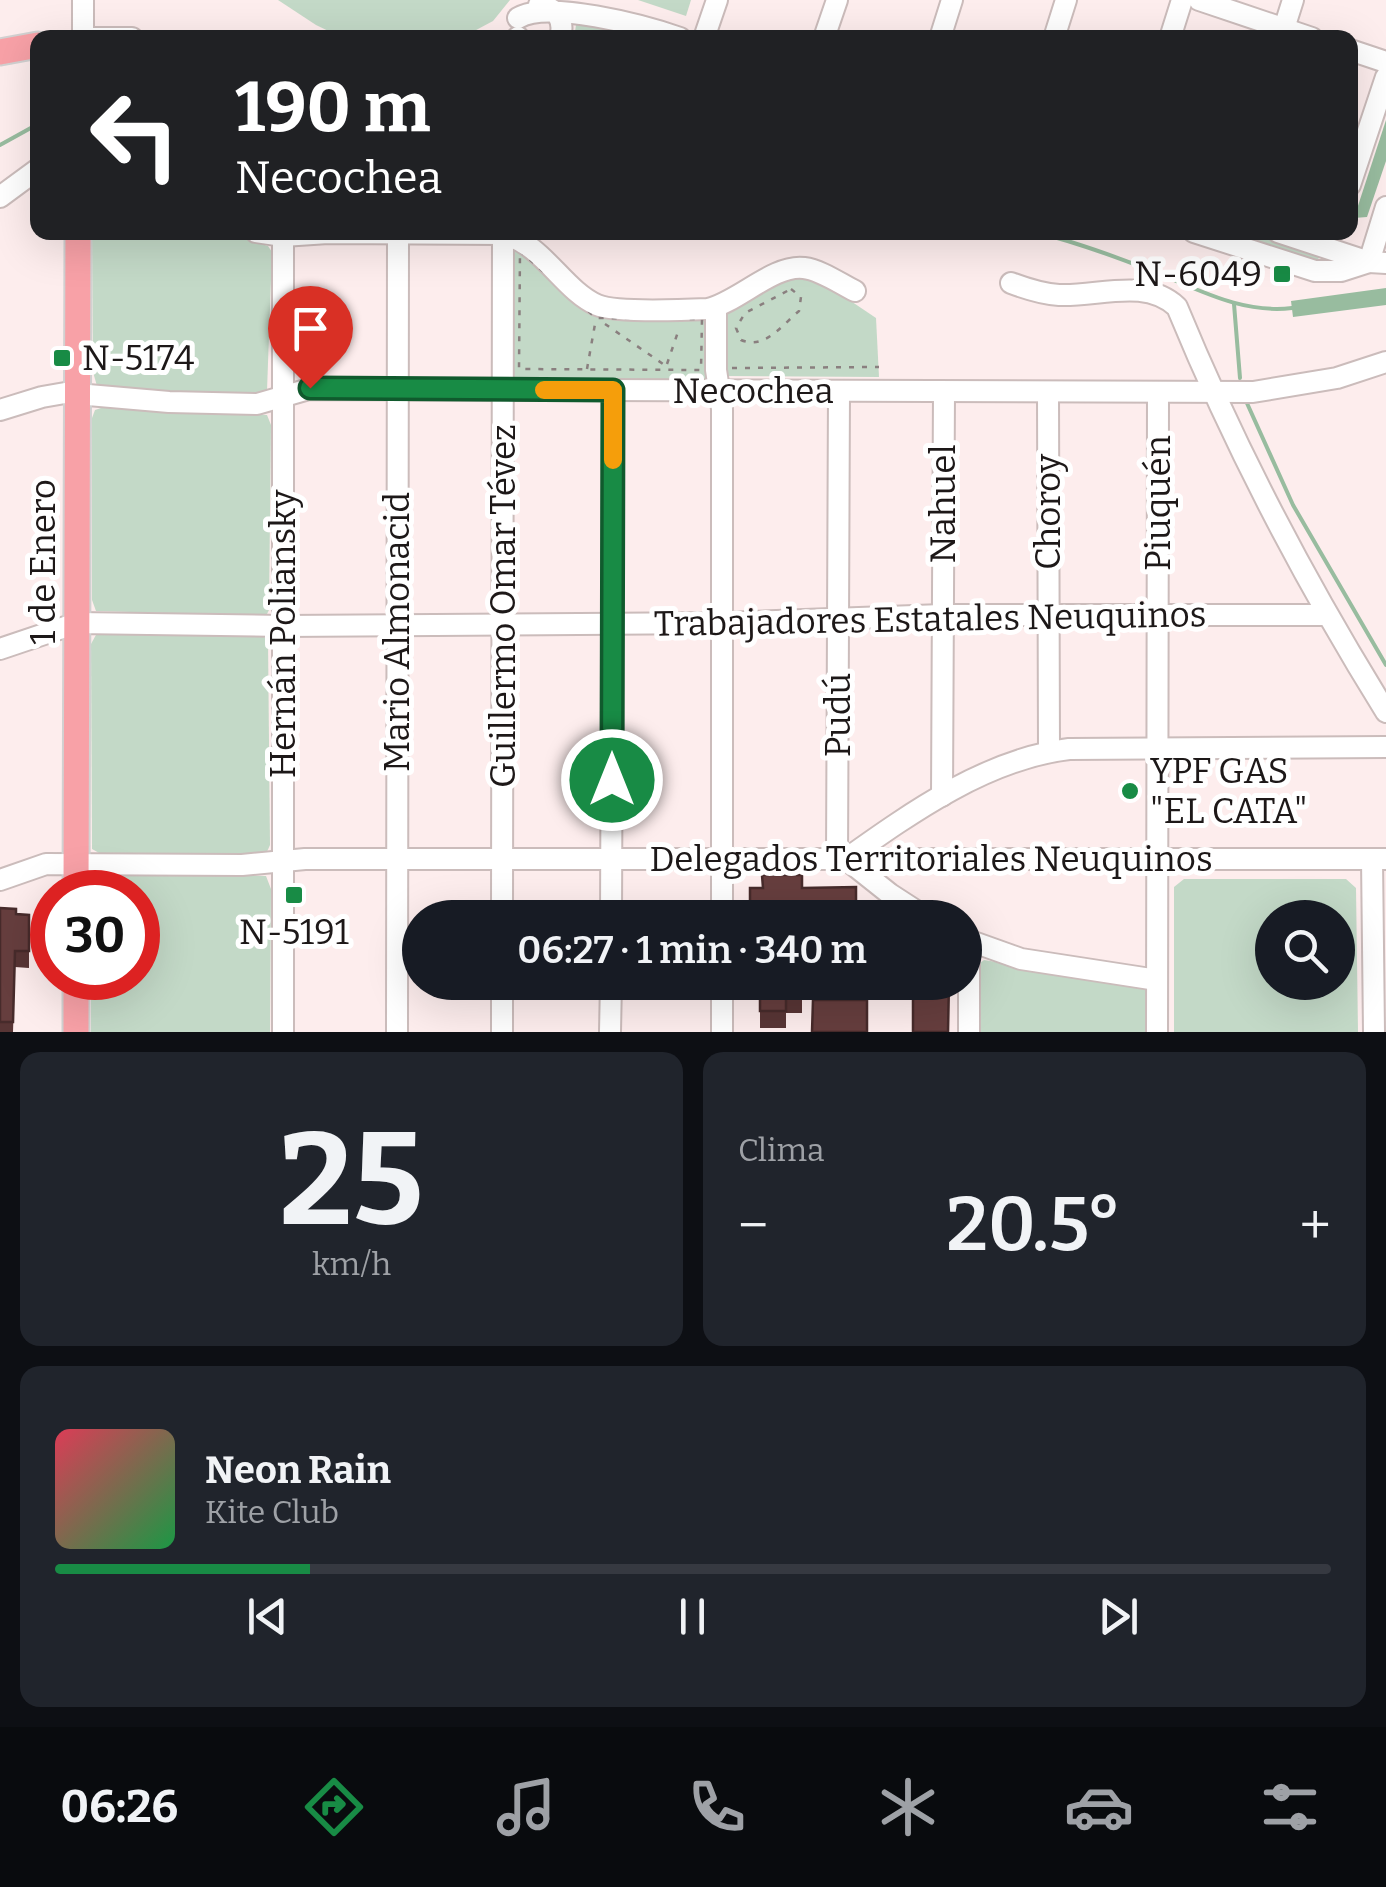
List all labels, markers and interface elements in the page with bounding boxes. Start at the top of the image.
text: 190 m [235,66,430,150]
icon: left [70,70,200,200]
text: Necochea [235,151,442,205]
place label: N-6049 [1134,253,1262,295]
marker: N-6049 [1271,263,1293,285]
pin [268,286,353,389]
icon: arrive [283,301,338,356]
place label: N-5174 [82,337,194,379]
marker: N-5174 [51,347,73,369]
street label: Necochea [672,370,834,412]
street label: Guillermo Omar Tévez [482,424,524,788]
street label: Piuquén [1137,435,1179,571]
street label: Nahuel [922,445,964,563]
street label: Choroy [1027,453,1069,570]
street label: 1 de Enero [22,479,64,645]
street label: Hernán Poliansky [262,489,304,778]
street label: Mario Almonacid [376,492,418,772]
street label: Trabajadores Estatales Neuquinos [653,593,1207,645]
street label: Pudú [817,673,859,757]
position arrow [560,728,664,832]
place label: YPF GAS "EL CATA" [1150,750,1308,832]
marker: YPF GAS "EL CATA" [1119,780,1141,802]
street label: Delegados Territoriales Neuquinos [649,838,1213,880]
speed limit sign: 30 [30,870,160,1000]
marker: N-5191 [283,884,305,906]
map controls [1255,900,1355,1000]
button: search [1255,900,1355,1000]
place label: N-5191 [239,911,349,953]
text: 06:27 · 1 min · 340 m [517,927,867,973]
text: 25 [279,1102,424,1258]
text: Clima [738,1131,825,1169]
text: 20.5° [946,1180,1122,1270]
text: − [738,1193,768,1259]
text: + [1300,1193,1331,1259]
text: km/h [312,1245,391,1283]
text: Neon Rain [205,1447,391,1493]
text: Kite Club [205,1493,339,1531]
icon: previous [240,1589,295,1644]
icon: pause [665,1589,720,1644]
icon: next [1091,1589,1146,1644]
icon: directions [299,1772,369,1842]
icon: music [491,1772,561,1842]
icon: phone [682,1772,752,1842]
icon: climate [873,1772,943,1842]
icon: car [1064,1772,1134,1842]
icon: filters [1255,1772,1325,1842]
text: 06:26 [61,1780,178,1834]

